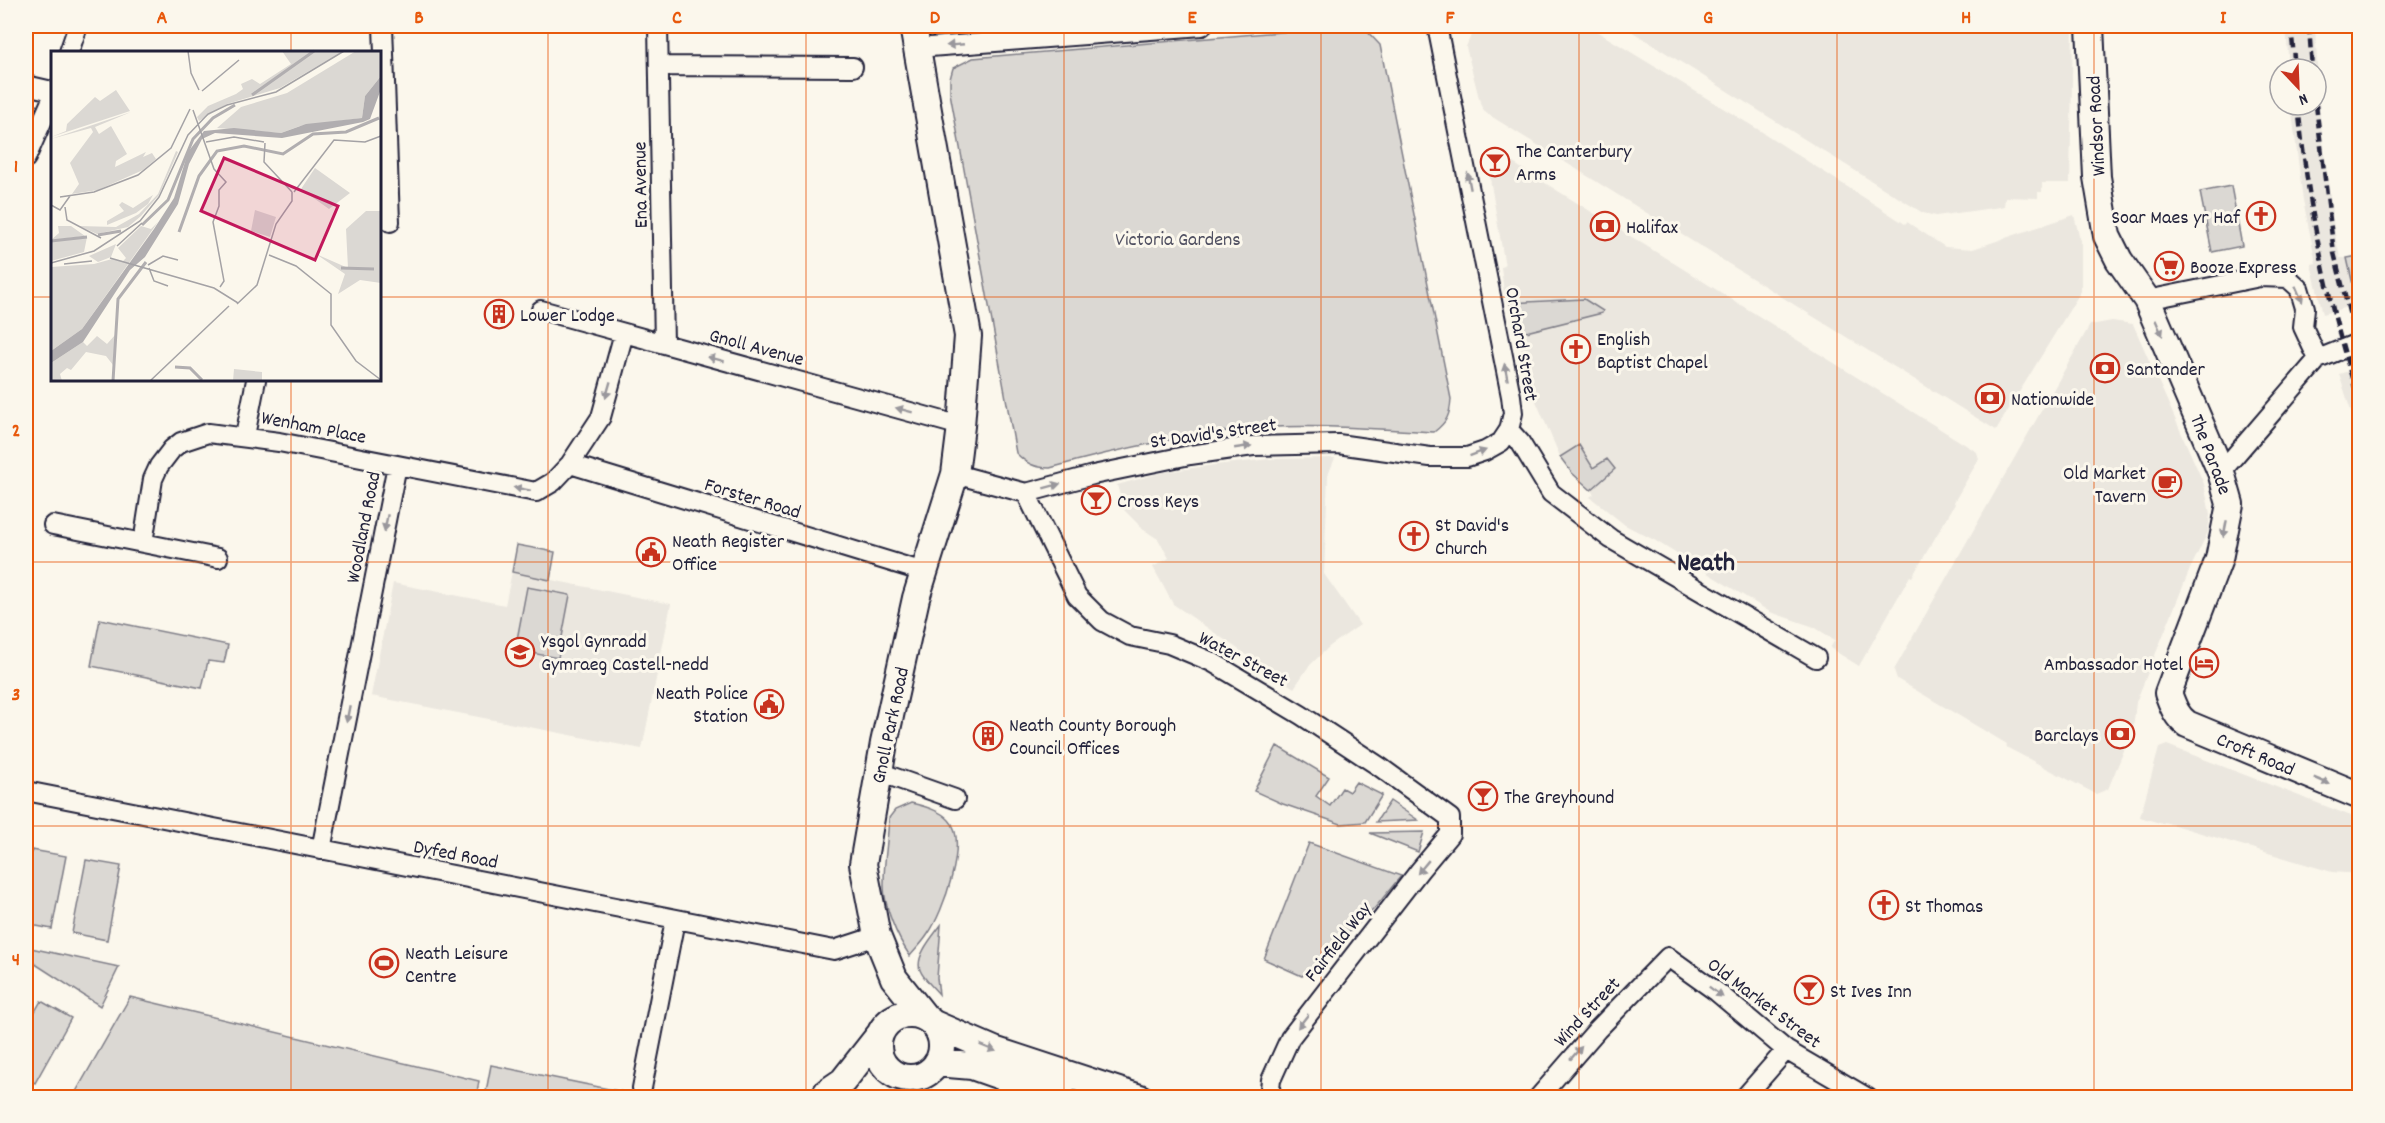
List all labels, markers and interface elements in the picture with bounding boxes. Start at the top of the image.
text: A [157,5,168,33]
text: B [414,5,424,33]
text: C [672,5,682,33]
text: D [930,5,941,33]
text: E [1187,5,1197,33]
text: F [1446,5,1456,33]
text: G [1703,5,1713,33]
text: H [1961,5,1971,33]
text: I [2220,5,2227,33]
one-way arrow [946,40,965,50]
inset map [51,51,381,381]
north arrow [2268,57,2328,117]
street label: Windsor Road [2081,75,2115,177]
text: N [2295,86,2311,111]
place label: The Canterbury Arms [1516,139,1632,190]
street label: Ena Avenue [627,141,657,229]
bar icon: The Canterbury Arms [1479,146,1511,178]
text: 1 [14,154,18,182]
one-way arrow [1464,171,1473,190]
church icon: Soar Maes yr Haf [2245,200,2277,232]
place label: Soar Maes yr Haf [2111,205,2241,233]
bank icon: Halifax [1589,210,1621,242]
place label: Halifax [1626,215,1678,243]
park label: Victoria Gardens [1115,227,1241,255]
supermarket icon: Booze Express [2153,250,2185,282]
place label: Booze Express [2190,255,2297,283]
street label: Orchard Street [1496,285,1544,404]
one-way arrow [2294,285,2304,303]
building icon: Lower Lodge [483,298,515,330]
place label: Lower Lodge [520,303,615,331]
one-way arrow [2155,319,2164,337]
street label: Gnoll Avenue [706,323,807,375]
place label: English Baptist Chapel [1597,327,1708,378]
church icon: English Baptist Chapel [1560,333,1592,365]
bank icon: Santander [2089,352,2121,384]
one-way arrow [707,353,726,363]
place label: Santander [2126,357,2206,385]
one-way arrow [1501,362,1510,381]
one-way arrow [603,381,612,399]
bank icon: Nationwide [1974,382,2006,414]
place label: Nationwide [2011,387,2094,415]
street label: Wenham Place [259,405,369,453]
one-way arrow [895,405,913,414]
street label: The Parade [2181,411,2237,499]
street label: St David's Street [1148,412,1278,458]
text: 2 [12,418,20,446]
one-way arrow [1233,443,1252,452]
one-way arrow [1470,447,1488,457]
place label: Old Market Tavern [2063,461,2146,512]
cafe icon: Old Market Tavern [2151,467,2183,499]
street label: Woodland Road [340,469,390,586]
street label: Forster Road [701,472,804,528]
one-way arrow [1043,481,1061,490]
one-way arrow [513,484,532,493]
bar icon: Cross Keys [1080,484,1112,516]
place label: Cross Keys [1117,489,1199,517]
one-way arrow [381,513,390,532]
place label: St David's Church [1435,513,1509,564]
church icon: St David's Church [1398,520,1430,552]
one-way arrow [2220,520,2229,539]
place label: Neath Register Office [672,529,785,580]
public building icon: Neath Register Office [635,536,667,568]
district label: Neath [1677,546,1735,583]
street label: Water Street [1193,625,1292,696]
place label: Ysgol Gynradd Gymraeg Castell-nedd [541,629,709,680]
school or university icon: Ysgol Gynradd Gymraeg Castell-nedd [504,636,536,668]
hotel icon: Ambassador Hotel [2188,647,2220,679]
place label: Ambassador Hotel [2044,652,2183,680]
street label: Gnoll Park Road [866,665,918,786]
place label: Neath Police Station [656,681,748,732]
text: 3 [12,682,20,710]
public building icon: Neath Police Station [753,688,785,720]
one-way arrow [343,705,352,724]
place label: Neath County Borough Council Offices [1009,713,1176,764]
bank icon: Barclays [2104,718,2136,750]
building icon: Neath County Borough Council Offices [972,720,1004,752]
place label: Barclays [2034,723,2099,751]
street label: Croft Road [2211,727,2298,785]
one-way arrow [2314,776,2332,786]
bar icon: The Greyhound [1467,780,1499,812]
place label: The Greyhound [1504,785,1614,813]
street label: Dyfed Road [411,834,500,878]
one-way arrow [1416,859,1429,875]
church icon: St Thomas [1868,889,1900,921]
place label: St Thomas [1905,894,1983,922]
street label: Fairfield Way [1299,896,1380,989]
place label: Neath Leisure Centre [405,941,508,992]
text: 4 [12,947,20,975]
sports icon: Neath Leisure Centre [368,947,400,979]
street label: Old Market Street [1700,952,1826,1057]
street label: Wind Street [1548,972,1628,1054]
bar icon: St Ives Inn [1793,974,1825,1006]
place label: St Ives Inn [1830,979,1912,1007]
one-way arrow [1708,985,1723,997]
one-way arrow [1297,1013,1310,1029]
one-way arrow [979,1043,997,1053]
one-way arrow [1570,1045,1583,1061]

